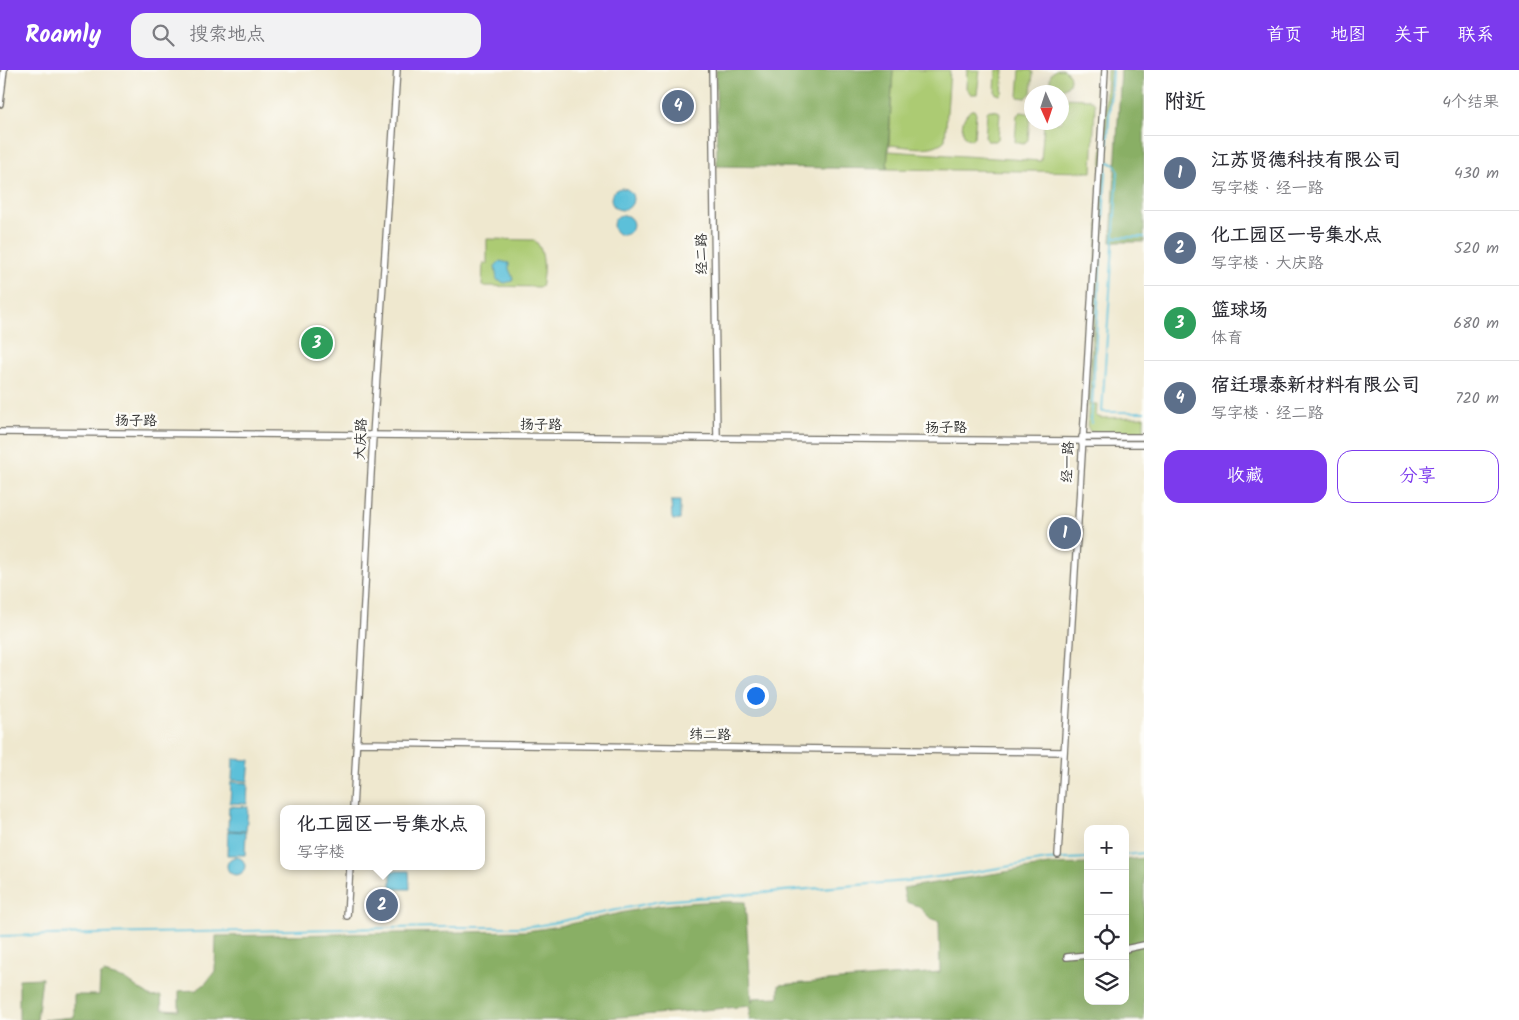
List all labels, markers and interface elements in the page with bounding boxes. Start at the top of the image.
search box [131,13,481,58]
text: Roamly [25,16,101,55]
text: 搜索地点 [189,20,265,50]
icon: search [149,21,177,49]
text: 首页 [1266,21,1302,50]
text: 地图 [1330,21,1366,50]
text: 关于 [1394,21,1430,50]
text: 联系 [1458,21,1494,50]
north arrow [1024,85,1069,130]
text: 附近 [1164,86,1206,119]
pin: 4 [662,87,694,125]
text: 4个结果 [1442,90,1499,115]
text: 江苏贤德科技有限公司 [1211,146,1401,176]
text: 1 [1178,161,1182,186]
text: 430 m [1454,161,1499,186]
text: 写字楼 · 经一路 [1211,176,1324,201]
text: 化工园区一号集水点 [1211,221,1382,251]
street label: 经二路 [691,233,713,275]
text: 2 [1175,236,1185,261]
text: 520 m [1454,236,1499,261]
text: 写字楼 · 大庆路 [1211,251,1324,276]
text: 篮球场 [1211,296,1268,326]
text: 3 [1176,311,1184,336]
text: 680 m [1453,311,1499,336]
pin: 3 [301,324,333,362]
text: 体育 [1211,326,1243,351]
text: 宿迁璟泰新材料有限公司 [1211,371,1420,401]
text: 4 [1176,386,1184,411]
text: 720 m [1455,386,1499,411]
text: 写字楼 · 经二路 [1211,401,1324,426]
street label: 扬子路 [115,410,157,432]
street label: 扬子路 [520,414,562,436]
street label: 大庆路 [349,417,373,461]
street label: 扬子路 [925,417,967,439]
street label: 经一路 [1056,440,1080,484]
button: 收藏 [1164,450,1327,503]
button: 分享 [1337,450,1499,503]
pin: 1 [1049,514,1081,552]
your location [743,683,769,709]
street label: 纬二路 [689,724,731,746]
popup [280,805,485,870]
text: 化工园区一号集水点 [297,810,468,840]
map controls [1084,825,1129,1005]
button: + [1084,825,1129,870]
text: 写字楼 [297,840,345,865]
button: − [1084,870,1129,915]
pin: 2 [366,886,398,924]
button: locate [1084,915,1129,960]
button: layers [1084,960,1129,1005]

